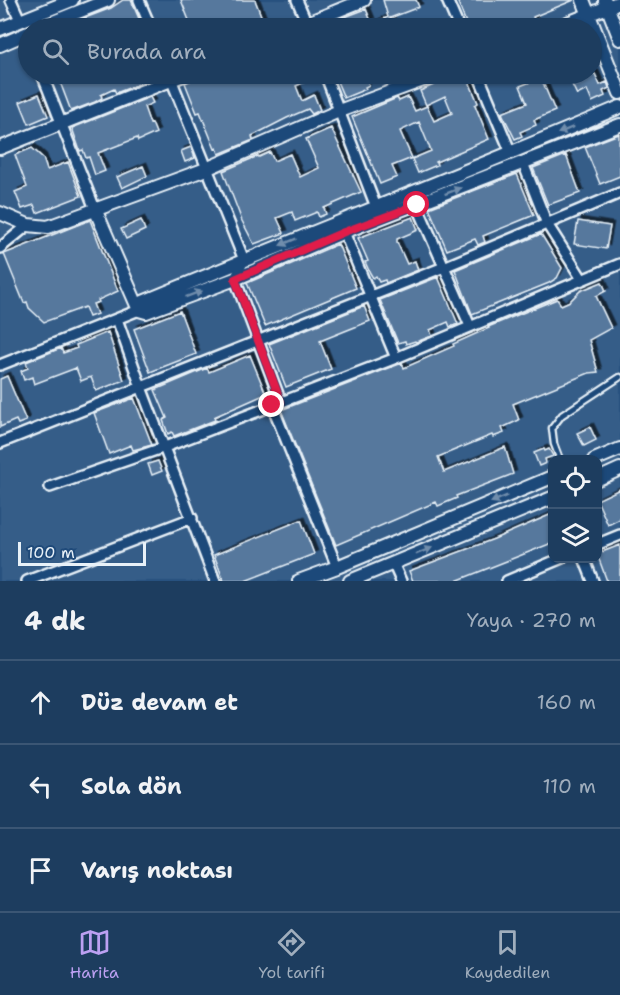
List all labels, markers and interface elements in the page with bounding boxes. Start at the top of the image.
search box [18,18,602,84]
icon: search [39,35,72,68]
text: Burada ara [87,37,206,66]
one-way arrow [557,125,575,135]
one-way arrow [444,186,462,195]
route start [403,191,429,217]
one-way arrow [279,238,297,247]
one-way arrow [185,289,203,299]
route end [258,391,284,417]
map controls [548,455,602,563]
button: locate [548,455,602,509]
one-way arrow [490,495,507,504]
button: layers [548,509,602,563]
scale bar [18,539,146,566]
text: 100 m [27,542,75,563]
one-way arrow [415,545,433,555]
text: 4 dk [24,603,86,638]
text: Yaya · 270 m [467,607,596,633]
icon: ahead [24,686,57,719]
text: Düz devam et [81,688,238,717]
text: 160 m [537,689,596,715]
icon: left [24,770,57,803]
text: Sola dön [81,772,182,801]
text: 110 m [542,773,596,799]
icon: arrive [24,854,57,887]
text: Varış noktası [81,856,233,885]
tab: Harita [70,926,119,983]
tab: Yol tarifi [259,926,325,983]
tab: Kaydedilen [465,926,550,983]

